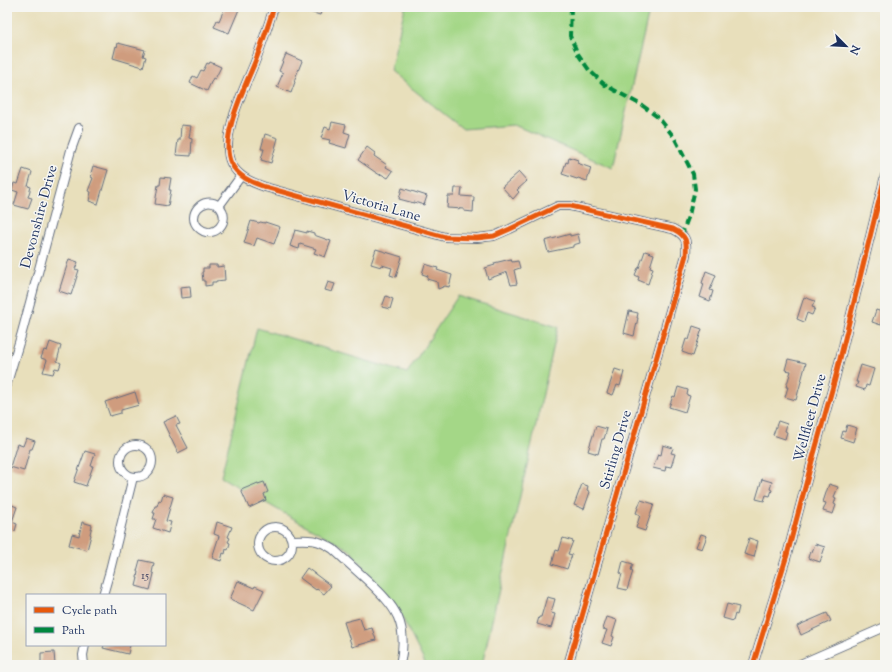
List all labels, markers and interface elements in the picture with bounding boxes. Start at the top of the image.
north arrow [826,26,866,66]
text: N [845,41,864,57]
street label: Devonshire Drive [17,163,63,271]
street label: Victoria Lane [339,186,423,228]
street label: Wellfleet Drive [790,372,832,464]
street label: Stirling Drive [596,408,638,492]
house number: 15 [141,567,149,585]
legend [26,594,166,646]
text: Cycle path [62,602,117,620]
text: Path [62,622,85,640]

